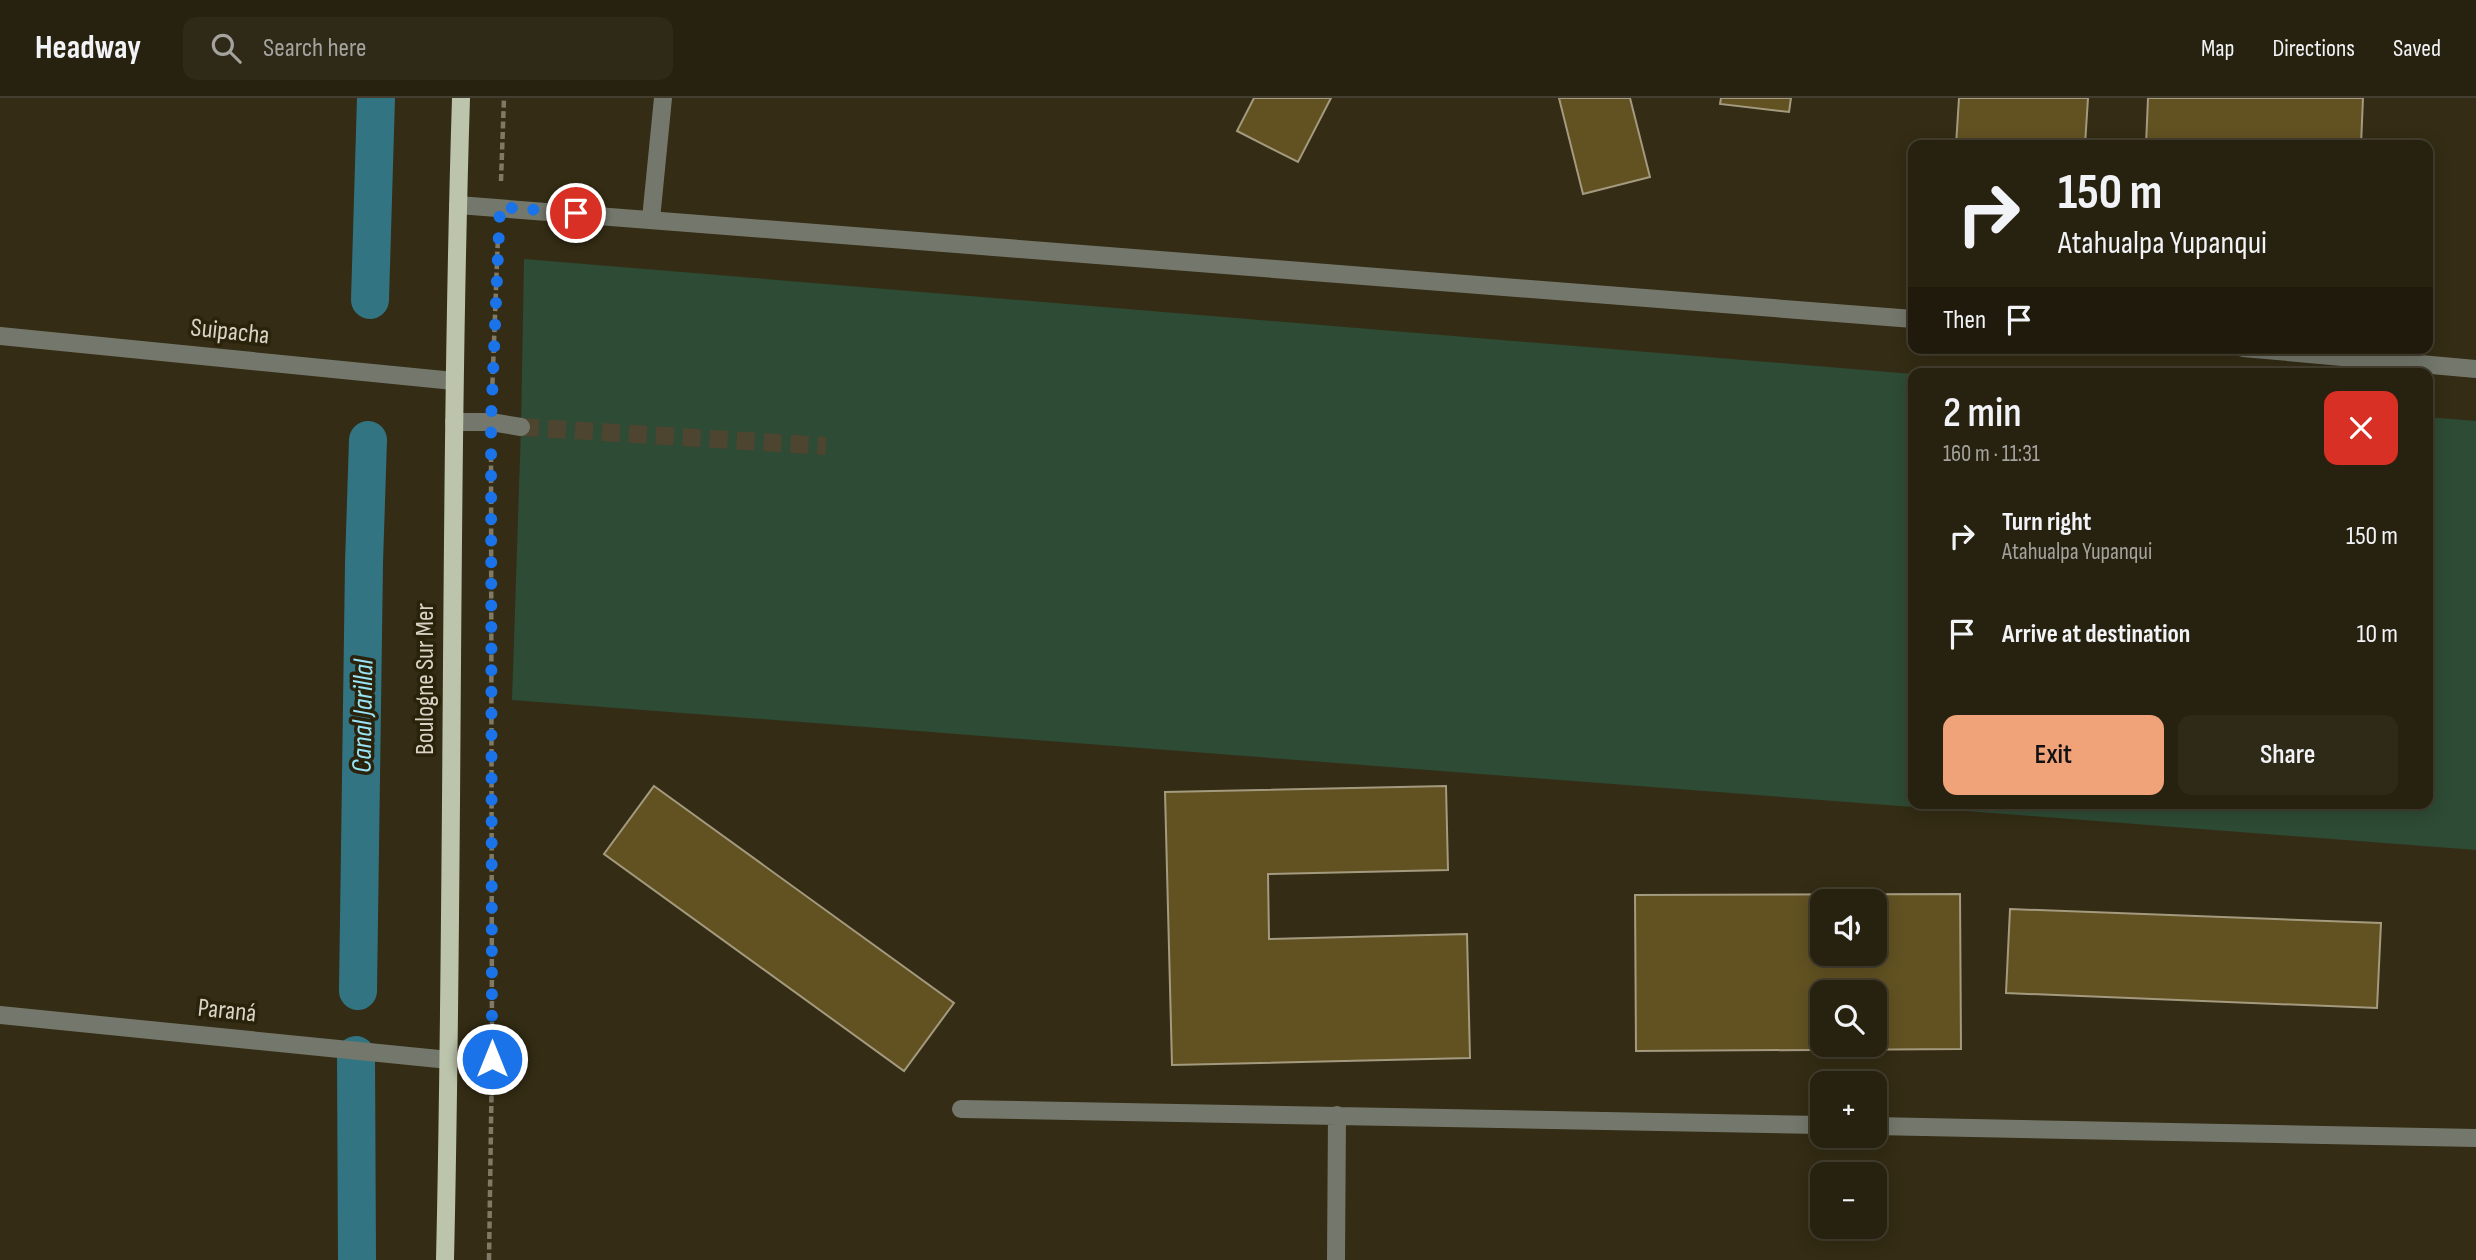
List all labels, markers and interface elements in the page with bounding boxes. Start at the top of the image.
search box [183,17,673,80]
text: Headway [35,28,141,68]
icon: search [207,29,245,67]
text: Search here [263,33,366,64]
text: Map [2201,34,2234,63]
text: Directions [2272,34,2355,63]
text: Saved [2393,34,2441,63]
text: 150 m [2058,164,2162,223]
icon: right [1943,168,2034,259]
pin [546,183,606,243]
icon: arrive [557,194,595,232]
text: Atahualpa Yupanqui [2058,224,2267,263]
icon: arrive [2000,301,2038,339]
text: Then [1943,305,1986,336]
street label: Suipacha [189,312,271,352]
text: 2 min [1943,388,2022,439]
button: close [2324,391,2398,465]
text: 160 m · 11:31 [1943,440,2040,468]
text: Turn right [2002,507,2091,538]
icon: right [1943,517,1981,555]
text: 150 m [2346,521,2398,552]
text: Atahualpa Yupanqui [2002,538,2152,566]
street label: Boulogne Sur Mer [410,603,441,755]
icon: arrive [1943,615,1981,653]
text: Arrive at destination [2002,619,2190,650]
text: 10 m [2356,619,2398,650]
water label: Canal Jarillal [346,658,381,773]
button: Exit [1943,715,2164,795]
button: Share [2178,715,2398,795]
map controls [1810,889,1887,1239]
button: sound [1810,889,1887,966]
button: search [1810,980,1887,1057]
street label: Paraná [196,993,258,1029]
position arrow [455,1022,529,1096]
button: + [1810,1071,1887,1148]
button: − [1810,1162,1887,1239]

